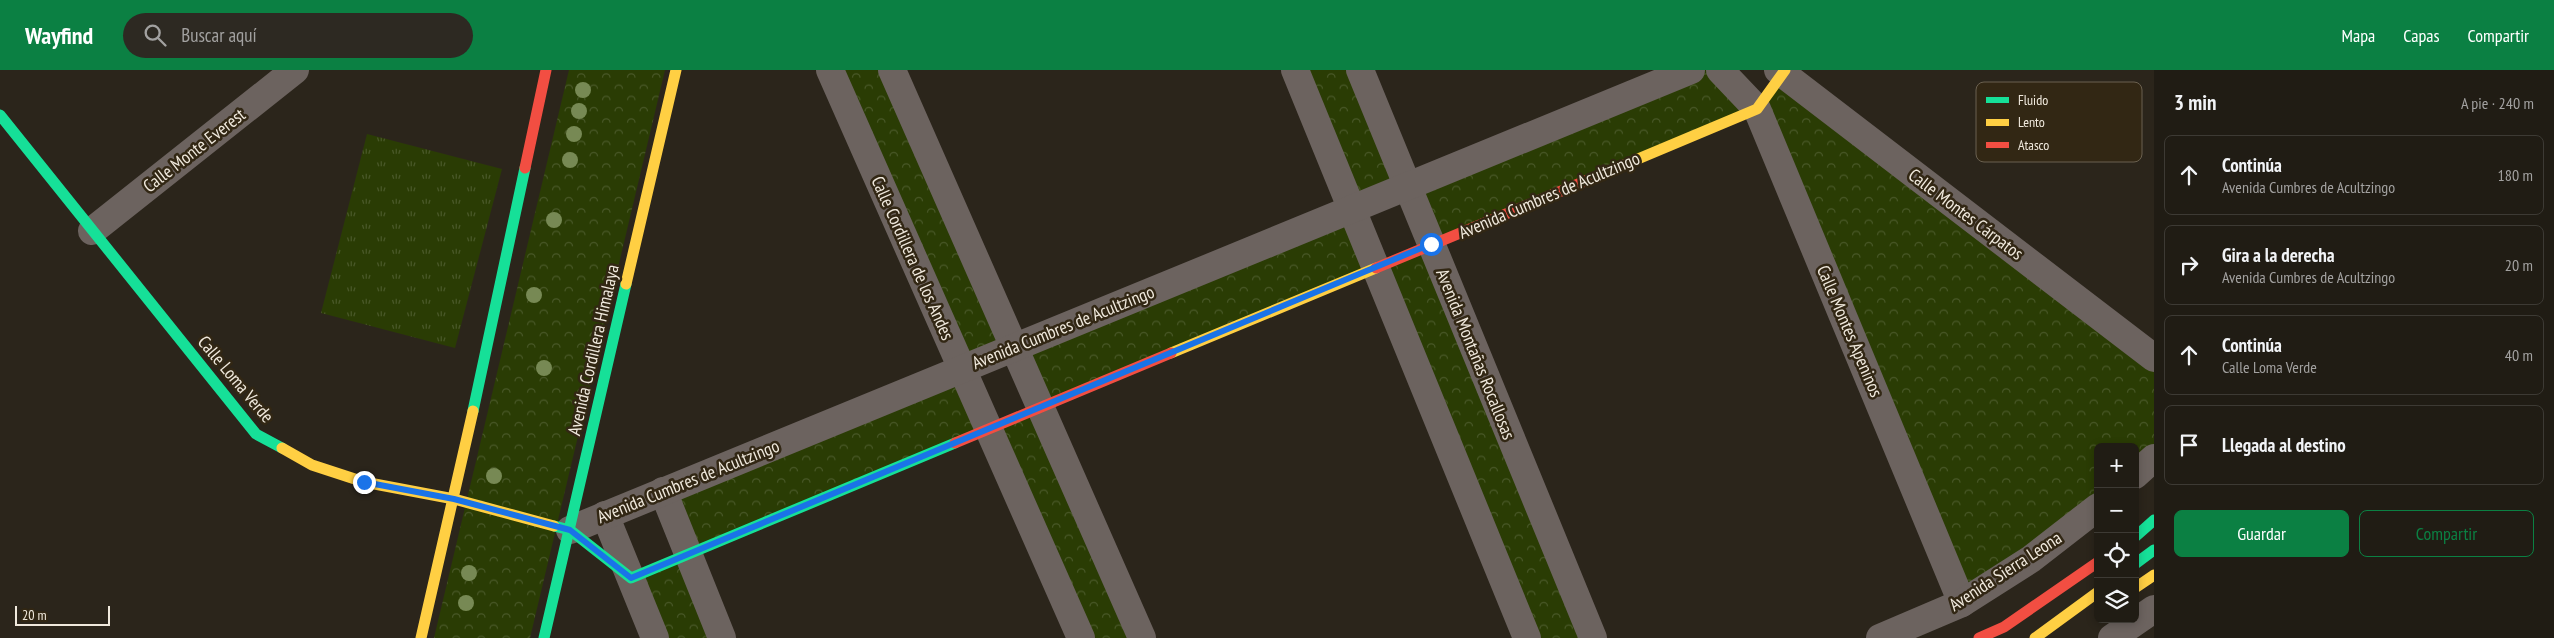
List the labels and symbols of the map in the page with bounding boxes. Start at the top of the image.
legend [1976,82,2142,162]
text: Fluido [2018,91,2048,109]
street label: Calle Monte Everest [138,103,250,197]
text: Lento [2018,113,2045,131]
text: Atasco [2018,136,2049,154]
street label: Avenida Cumbres de Acultzingo [1455,146,1643,244]
street label: Calle Montes Cárpatos [1904,163,2028,265]
street label: Calle Cordillera de los Andes [867,173,959,343]
route start [1420,233,1443,256]
street label: Avenida Cordillera Himalaya [562,262,624,438]
street label: Calle Montes Apeninos [1812,262,1888,400]
street label: Avenida Montañas Rocallosas [1431,265,1521,443]
street label: Avenida Cumbres de Acultzingo [968,280,1158,374]
street label: Calle Loma Verde [193,331,279,427]
street label: Avenida Cumbres de Acultzingo [593,434,783,528]
route end [353,471,376,494]
street label: Avenida Sierra Leona [1944,526,2066,616]
scale bar [15,603,110,626]

